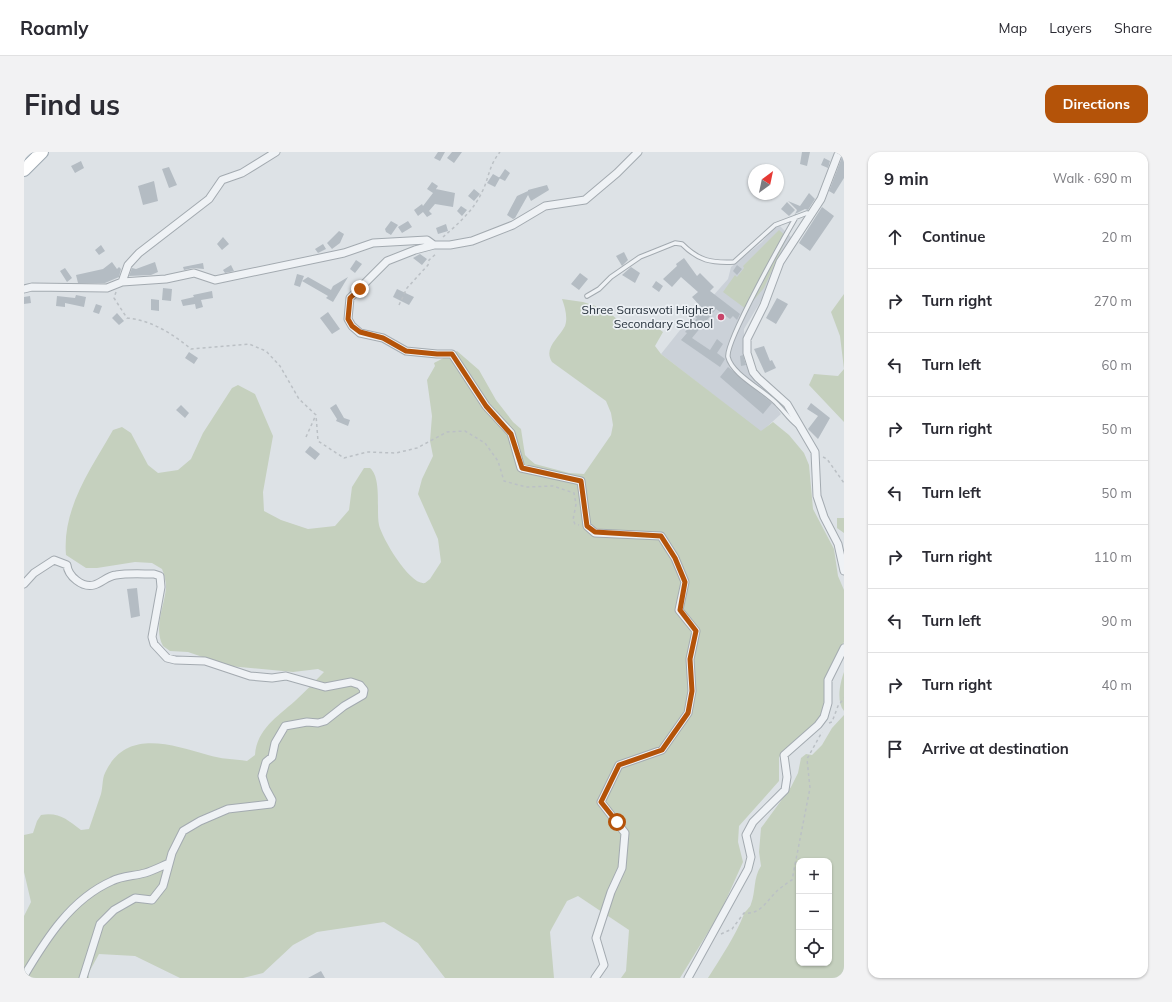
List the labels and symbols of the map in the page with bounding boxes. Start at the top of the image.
north arrow [748,164,784,200]
route end [351,280,369,298]
place label: Shree Saraswoti Higher Secondary School [582,302,714,331]
marker: Shree Saraswoti Higher Secondary School [716,312,726,322]
route start [608,813,626,831]

